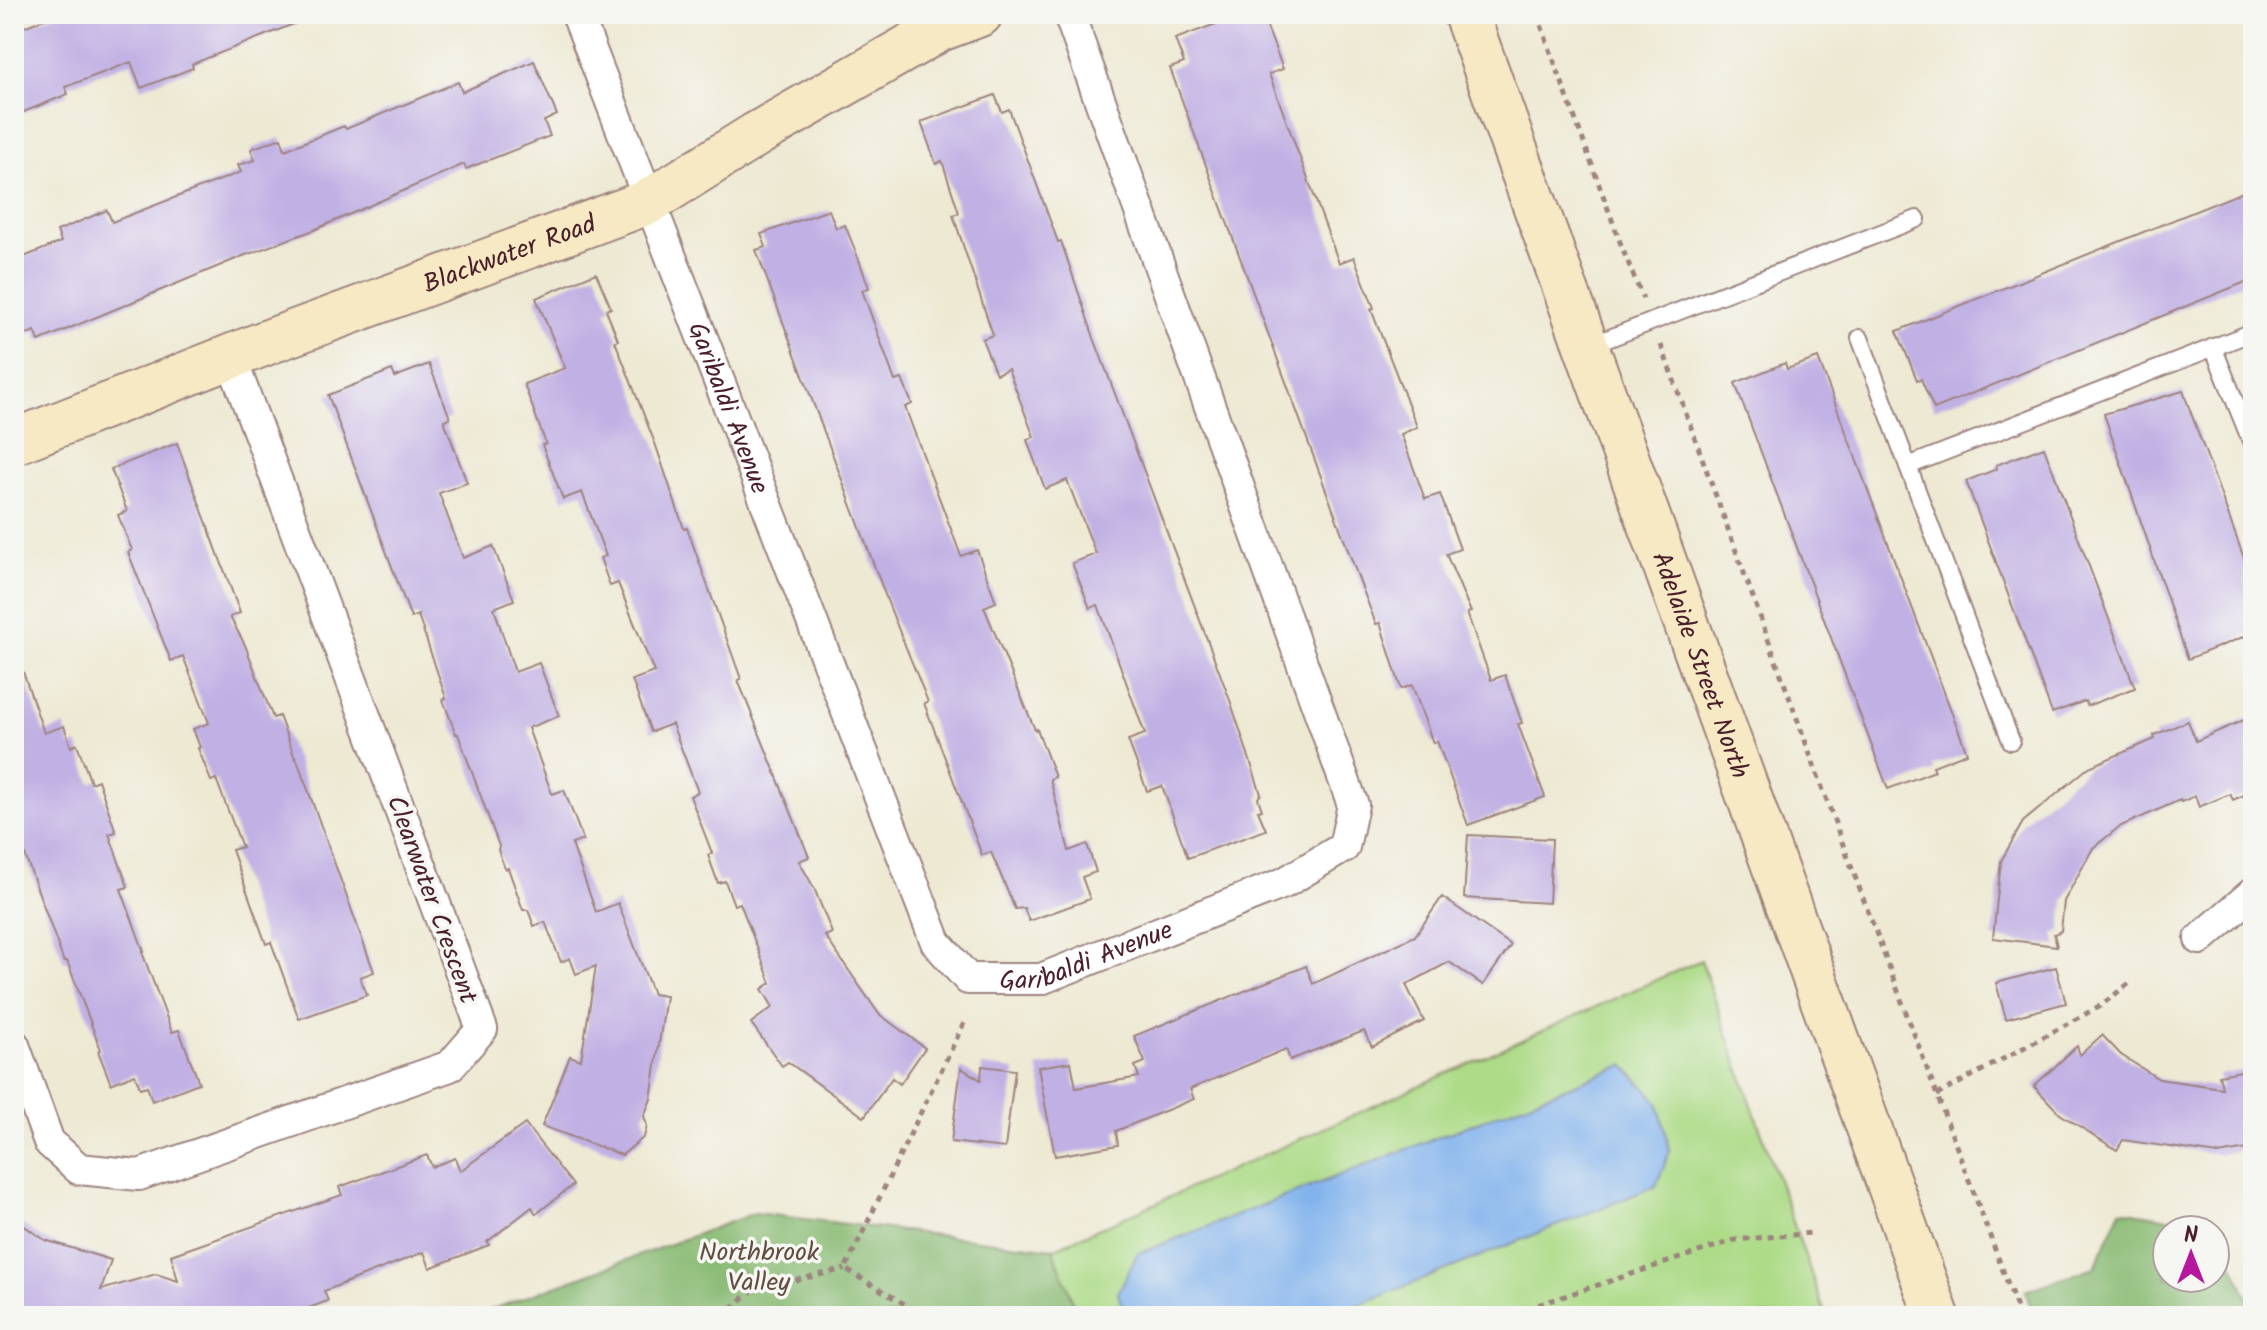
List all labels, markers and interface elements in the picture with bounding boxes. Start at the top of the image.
street label: Blackwater Road [417,204,603,306]
street label: Garibaldi Avenue [675,316,780,501]
street label: Adelaide Street North [1639,546,1760,785]
street label: Clearwater Crescent [374,790,489,1011]
street label: Garibaldi Avenue [999,910,1180,1002]
north arrow [2151,1214,2231,1294]
text: N [2184,1219,2198,1254]
park label: Northbrook Valley [699,1232,820,1304]

